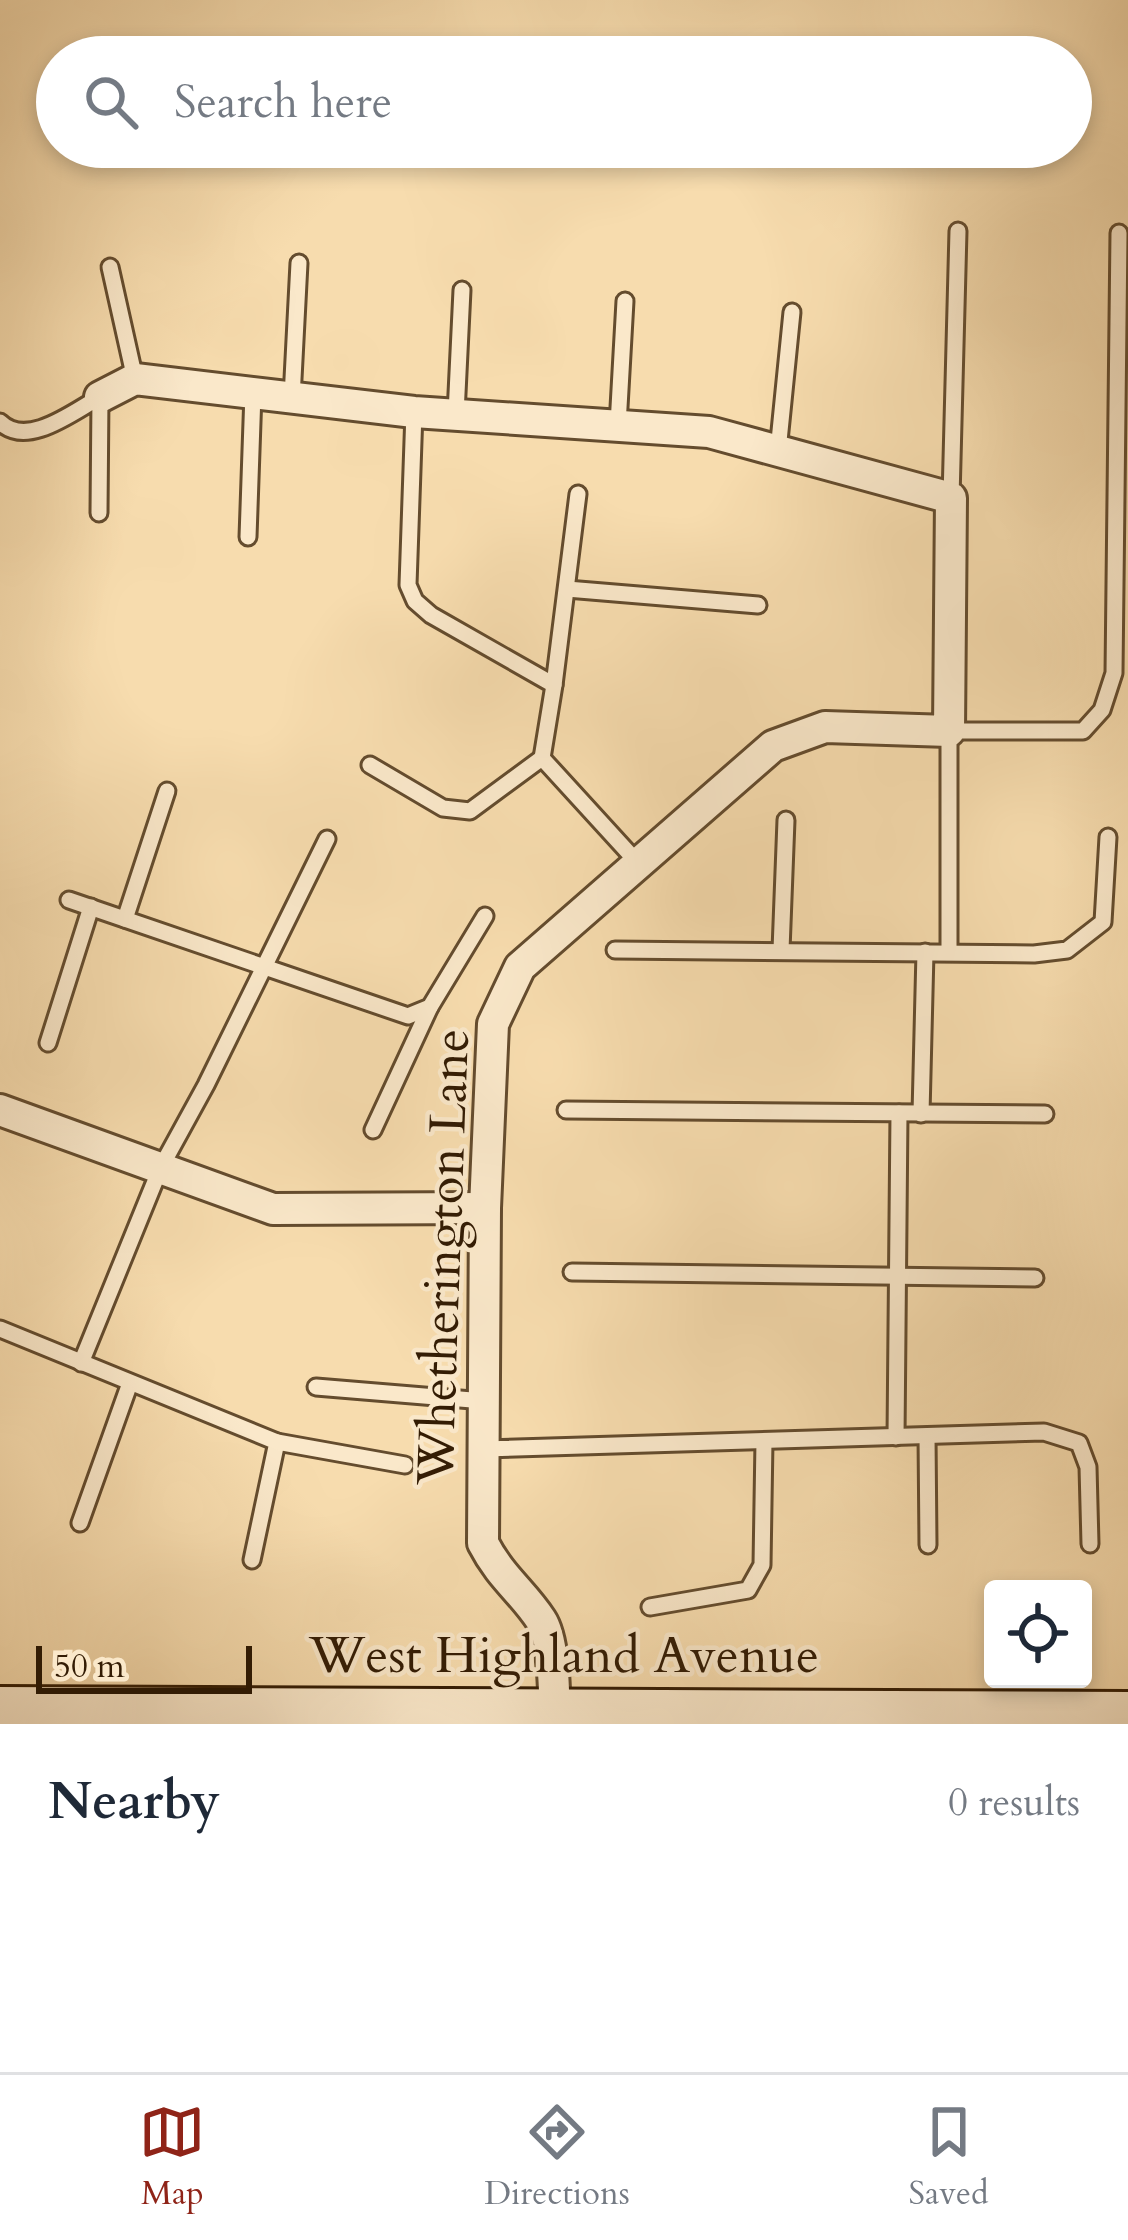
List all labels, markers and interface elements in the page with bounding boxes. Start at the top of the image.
search box [36,36,1092,168]
icon: search [78,69,144,135]
text: Search here [174,72,392,133]
street label: Whetherington Lane [401,1028,487,1487]
map controls [984,1580,1092,1688]
button: locate [984,1580,1092,1688]
street label: West Highland Avenue [308,1621,819,1691]
scale bar [36,1640,252,1693]
text: 50 m [54,1644,125,1689]
text: Nearby [48,1767,220,1837]
text: 0 results [948,1776,1080,1829]
tab: Map [139,2099,205,2216]
tab: Directions [484,2099,630,2216]
tab: Saved [909,2099,989,2216]

